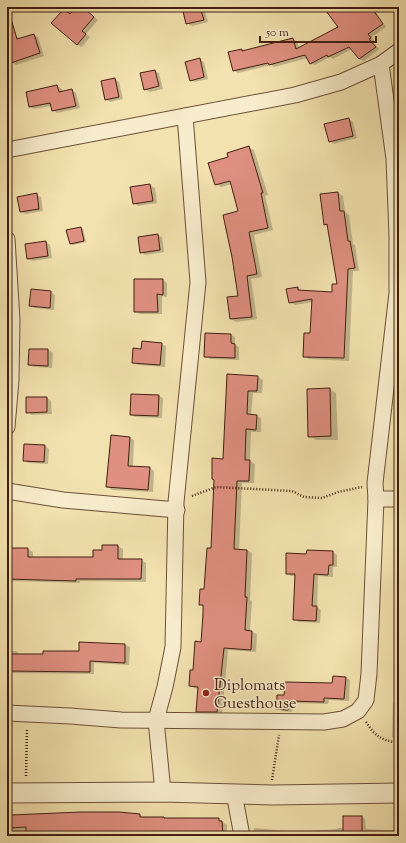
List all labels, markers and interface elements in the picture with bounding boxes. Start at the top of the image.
scale bar [260,18,376,44]
text: 50 m [265,24,289,42]
place label: Diplomats Guesthouse [214,675,296,716]
marker: Diplomats Guesthouse [201,688,211,698]

